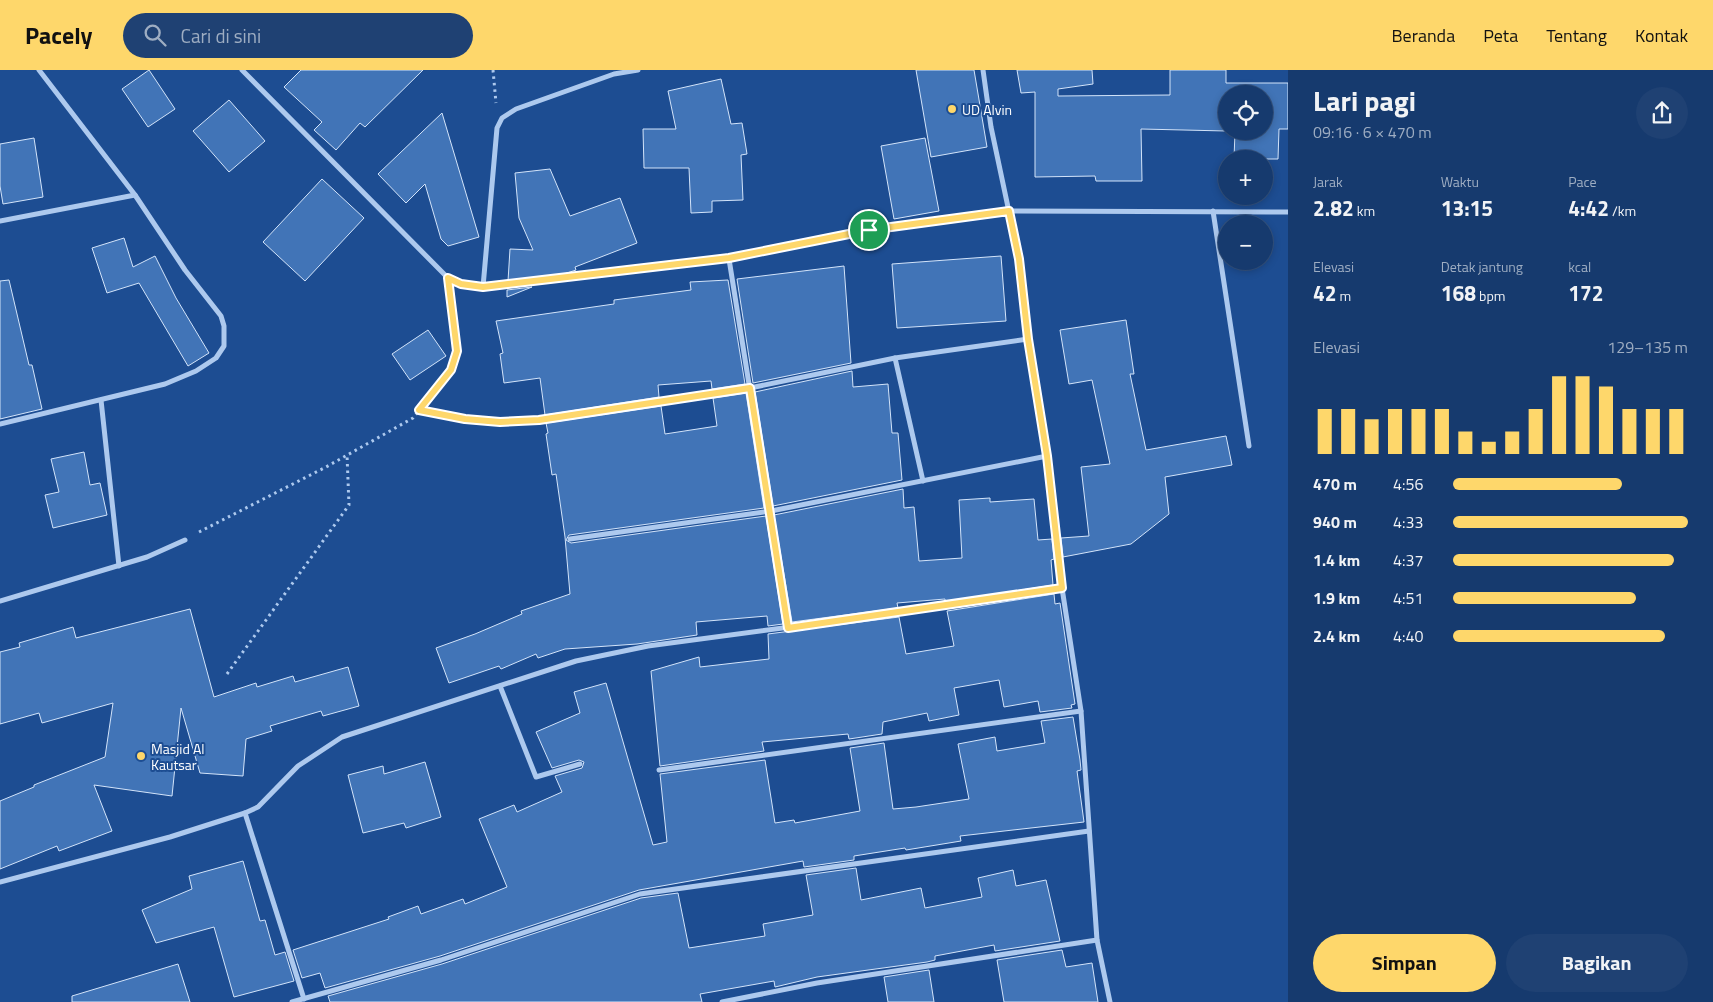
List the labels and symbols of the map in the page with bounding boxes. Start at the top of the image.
place label: UD Alvin [962,99,1012,120]
marker: UD Alvin [946,103,958,115]
pin [848,209,890,251]
place label: Masjid Al Kautsar [151,738,204,775]
marker: Masjid Al Kautsar [135,750,147,762]

